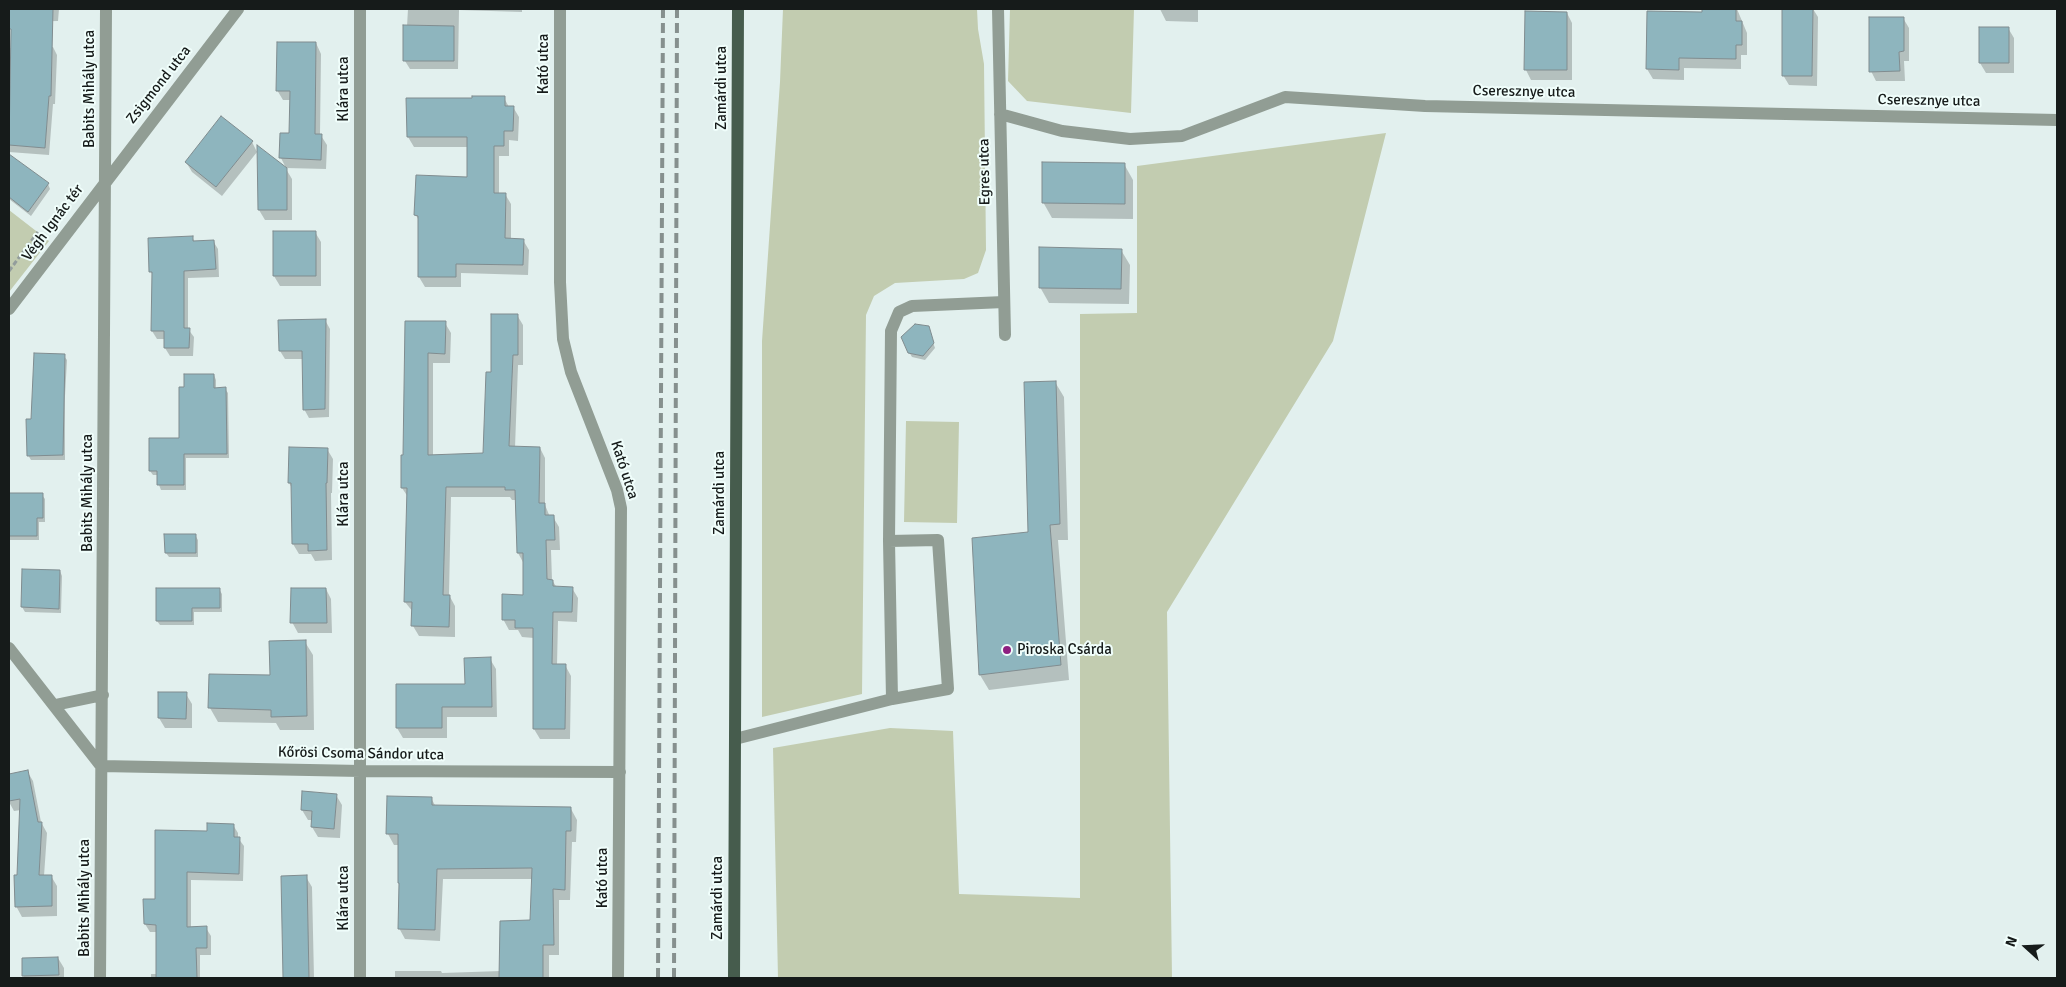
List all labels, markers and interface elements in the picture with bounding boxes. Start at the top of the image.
street label: Babits Mihály utca [81,30,99,148]
street label: Kató utca [535,34,553,94]
street label: Zsigmond utca [123,42,195,128]
street label: Zamárdi utca [713,46,731,130]
street label: Klára utca [335,56,353,122]
street label: Cseresznye utca [1473,82,1575,102]
street label: Cseresznye utca [1878,91,1980,111]
street label: Egres utca [975,138,995,206]
street label: Végh Ignác tér [18,181,88,265]
street label: Babits Mihály utca [79,434,97,552]
street label: Kató utca [606,438,642,502]
street label: Zamárdi utca [711,451,729,535]
street label: Klára utca [335,461,353,527]
place label: Piroska Csárda [1017,641,1112,659]
marker: Piroska Csárda [1001,644,1013,656]
street label: Kőrösi Csoma Sándor utca [278,744,444,764]
street label: Babits Mihály utca [76,839,94,957]
street label: Kató utca [594,848,612,908]
street label: Zamárdi utca [709,856,727,940]
street label: Klára utca [335,865,353,931]
north arrow [2001,922,2051,972]
text: N [2002,934,2021,949]

